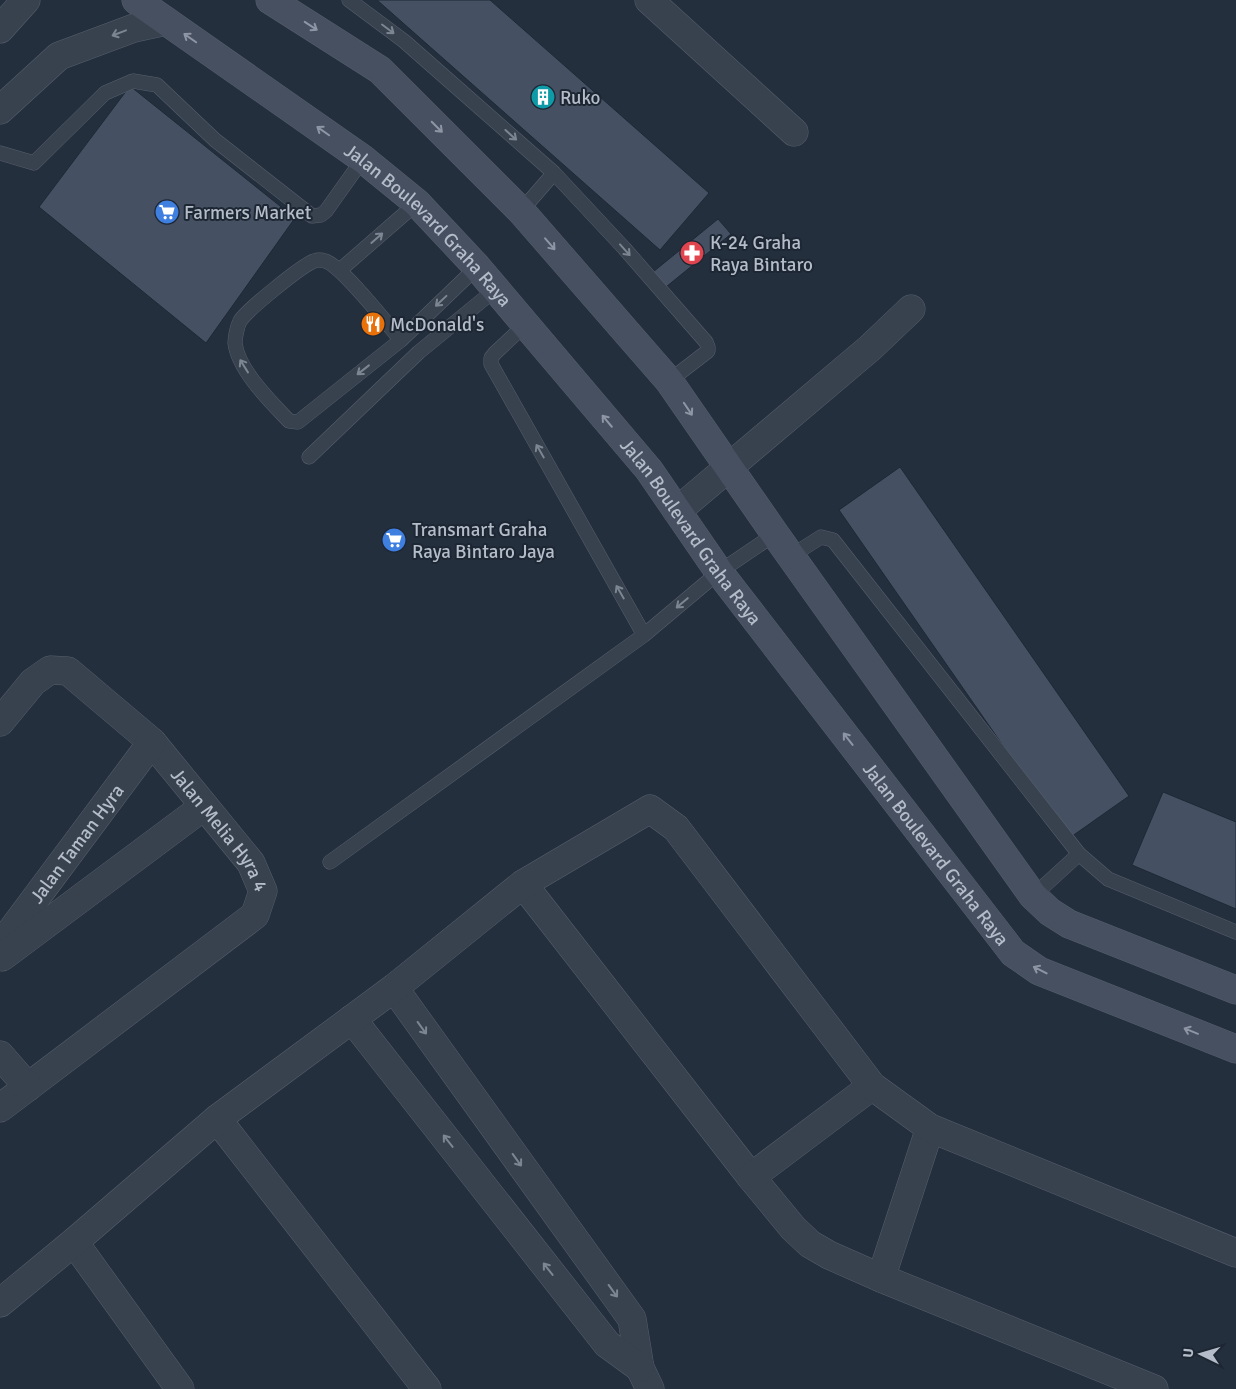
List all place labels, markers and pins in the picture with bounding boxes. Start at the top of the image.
building icon: Ruko [530,84,556,110]
place label: Ruko [560,86,601,110]
supermarket icon: Farmers Market [154,199,180,225]
place label: Farmers Market [184,201,312,225]
place label: K-24 Graha Raya Bintaro [710,231,813,277]
pharmacy icon: K-24 Graha Raya Bintaro [679,240,705,266]
restaurant icon: McDonald's [360,311,386,337]
place label: McDonald's [390,313,484,337]
place label: Transmart Graha Raya Bintaro Jaya [412,518,555,564]
supermarket icon: Transmart Graha Raya Bintaro Jaya [381,527,407,553]

